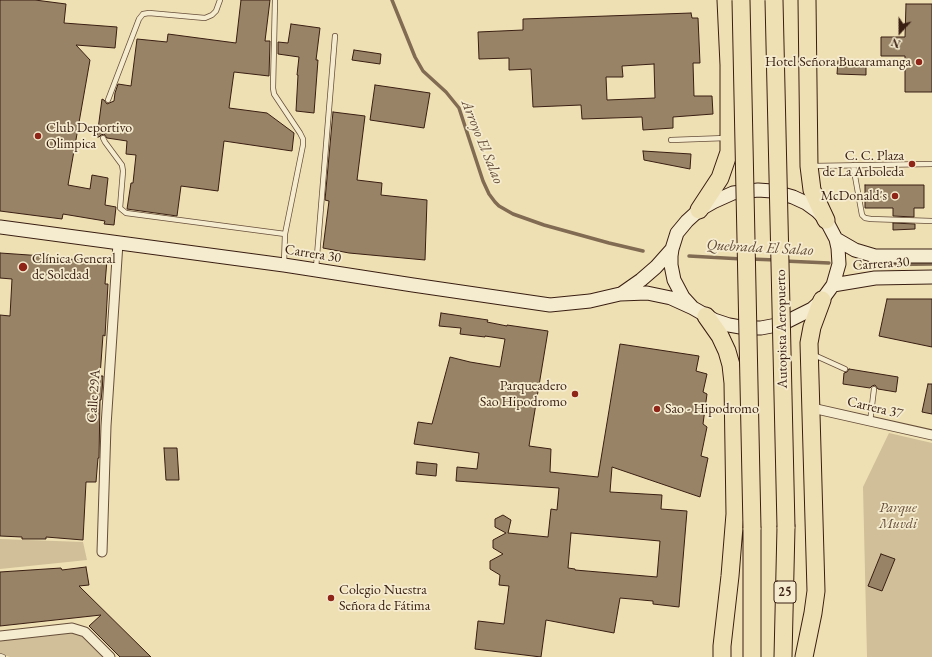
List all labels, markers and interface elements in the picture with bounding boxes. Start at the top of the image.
north arrow [880,12,920,52]
text: N [889,35,902,51]
place label: Hotel Señora Bucaramanga [765,54,911,70]
marker: Hotel Señora Bucaramanga [914,57,924,67]
water label: Arroyo El Salao [457,97,507,187]
place label: Club Deportivo Olimpica [46,120,132,152]
marker: Club Deportivo Olimpica [33,131,43,141]
place label: C. C. Plaza de La Arboleda [822,148,904,180]
marker: C. C. Plaza de La Arboleda [907,159,917,169]
place label: McDonald's [821,188,887,204]
marker: McDonald's [890,191,900,201]
water label: Quebrada El Salao [706,236,814,260]
street label: Carrera 30 [284,241,342,267]
place label: Clínica General de Soledad [32,251,116,284]
street label: Carrera 30 [852,254,910,274]
marker: Clínica General de Soledad [17,261,29,273]
street label: Autopista Aeropuerto [773,269,791,389]
street label: Calle 29A [84,369,104,423]
place label: Parqueadero Sao Hipodromo [480,378,567,410]
marker: Parqueadero Sao Hipodromo [570,389,580,399]
street label: Carrera 37 [845,393,905,423]
place label: Sao - Hipodromo [665,401,759,417]
marker: Sao - Hipodromo [652,404,662,414]
park label: Parque Muvdi [879,500,917,532]
road number: 25 [774,581,796,603]
place label: Colegio Nuestra Señora de Fátima [339,582,430,614]
marker: Colegio Nuestra Señora de Fátima [326,593,336,603]

